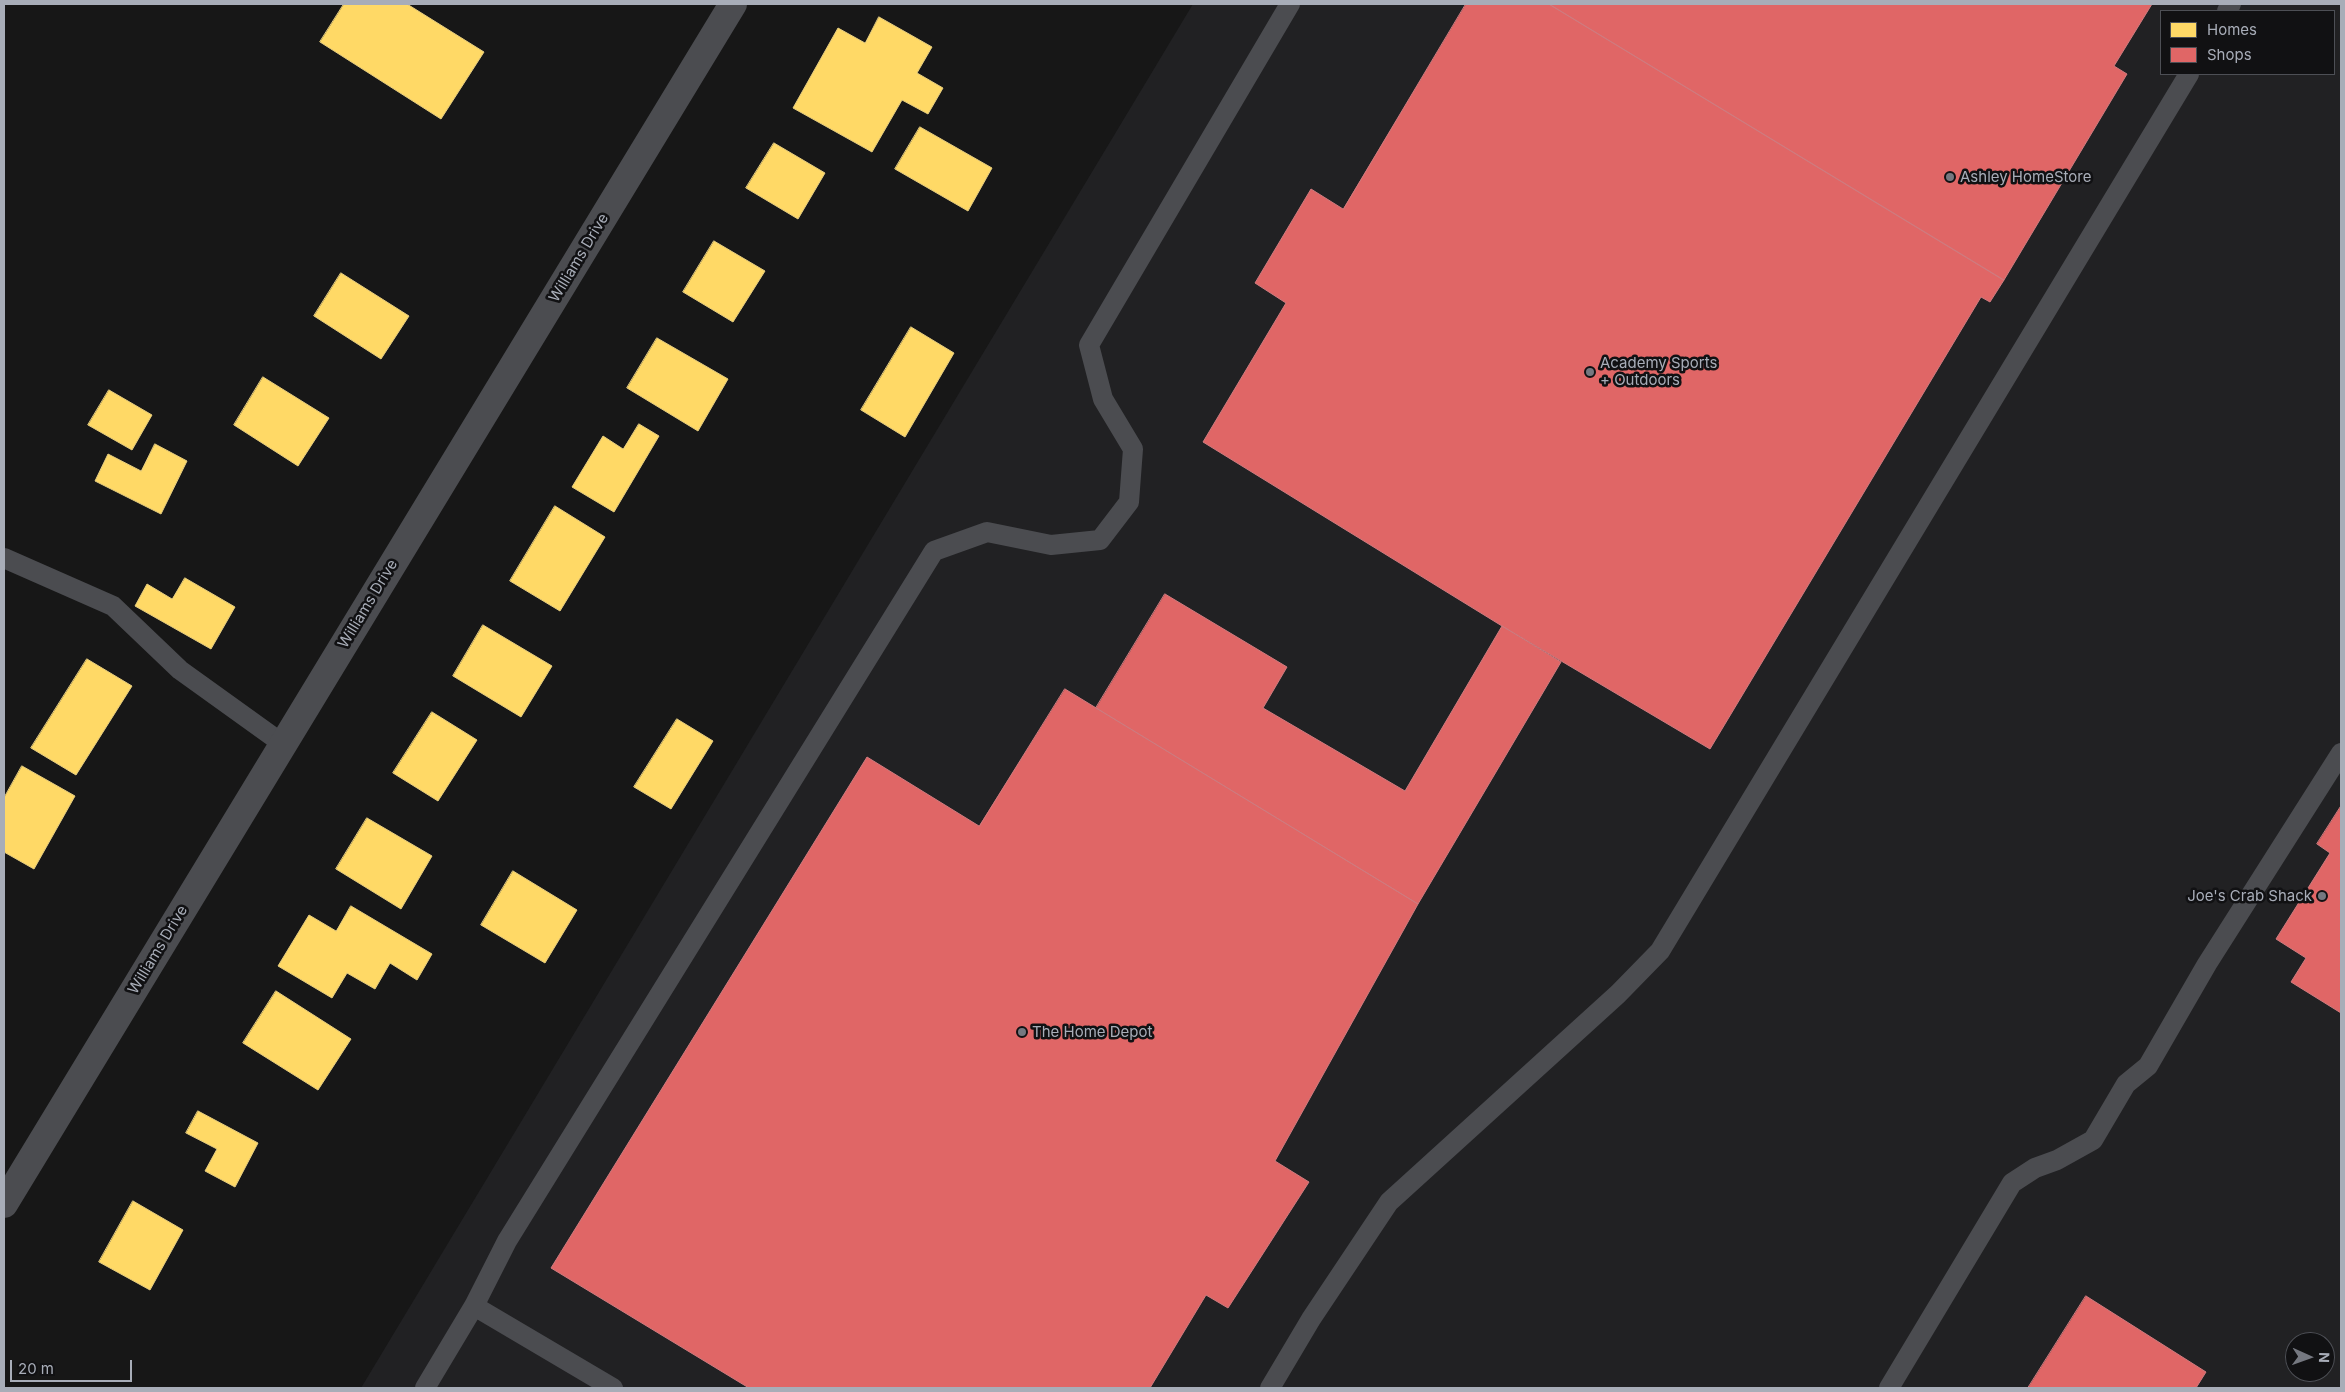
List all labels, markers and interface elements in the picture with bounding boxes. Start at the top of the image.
legend [2160,10,2335,75]
text: Homes [2207,20,2257,39]
text: Shops [2207,45,2252,64]
place label: Ashley HomeStore [1960,168,2091,186]
marker: Ashley HomeStore [1944,171,1956,183]
street label: Williams Drive [545,210,613,306]
place label: Academy Sports + Outdoors [1600,354,1717,389]
marker: Academy Sports + Outdoors [1584,366,1596,378]
street label: Williams Drive [334,556,402,652]
place label: Joe's Crab Shack [2187,887,2312,905]
marker: Joe's Crab Shack [2316,890,2328,902]
street label: Williams Drive [124,902,192,998]
place label: The Home Depot [1032,1023,1152,1041]
marker: The Home Depot [1016,1026,1028,1038]
north arrow [2285,1332,2335,1382]
scale bar [12,1350,135,1382]
text: N [2316,1352,2333,1363]
text: 20 m [18,1359,54,1378]

